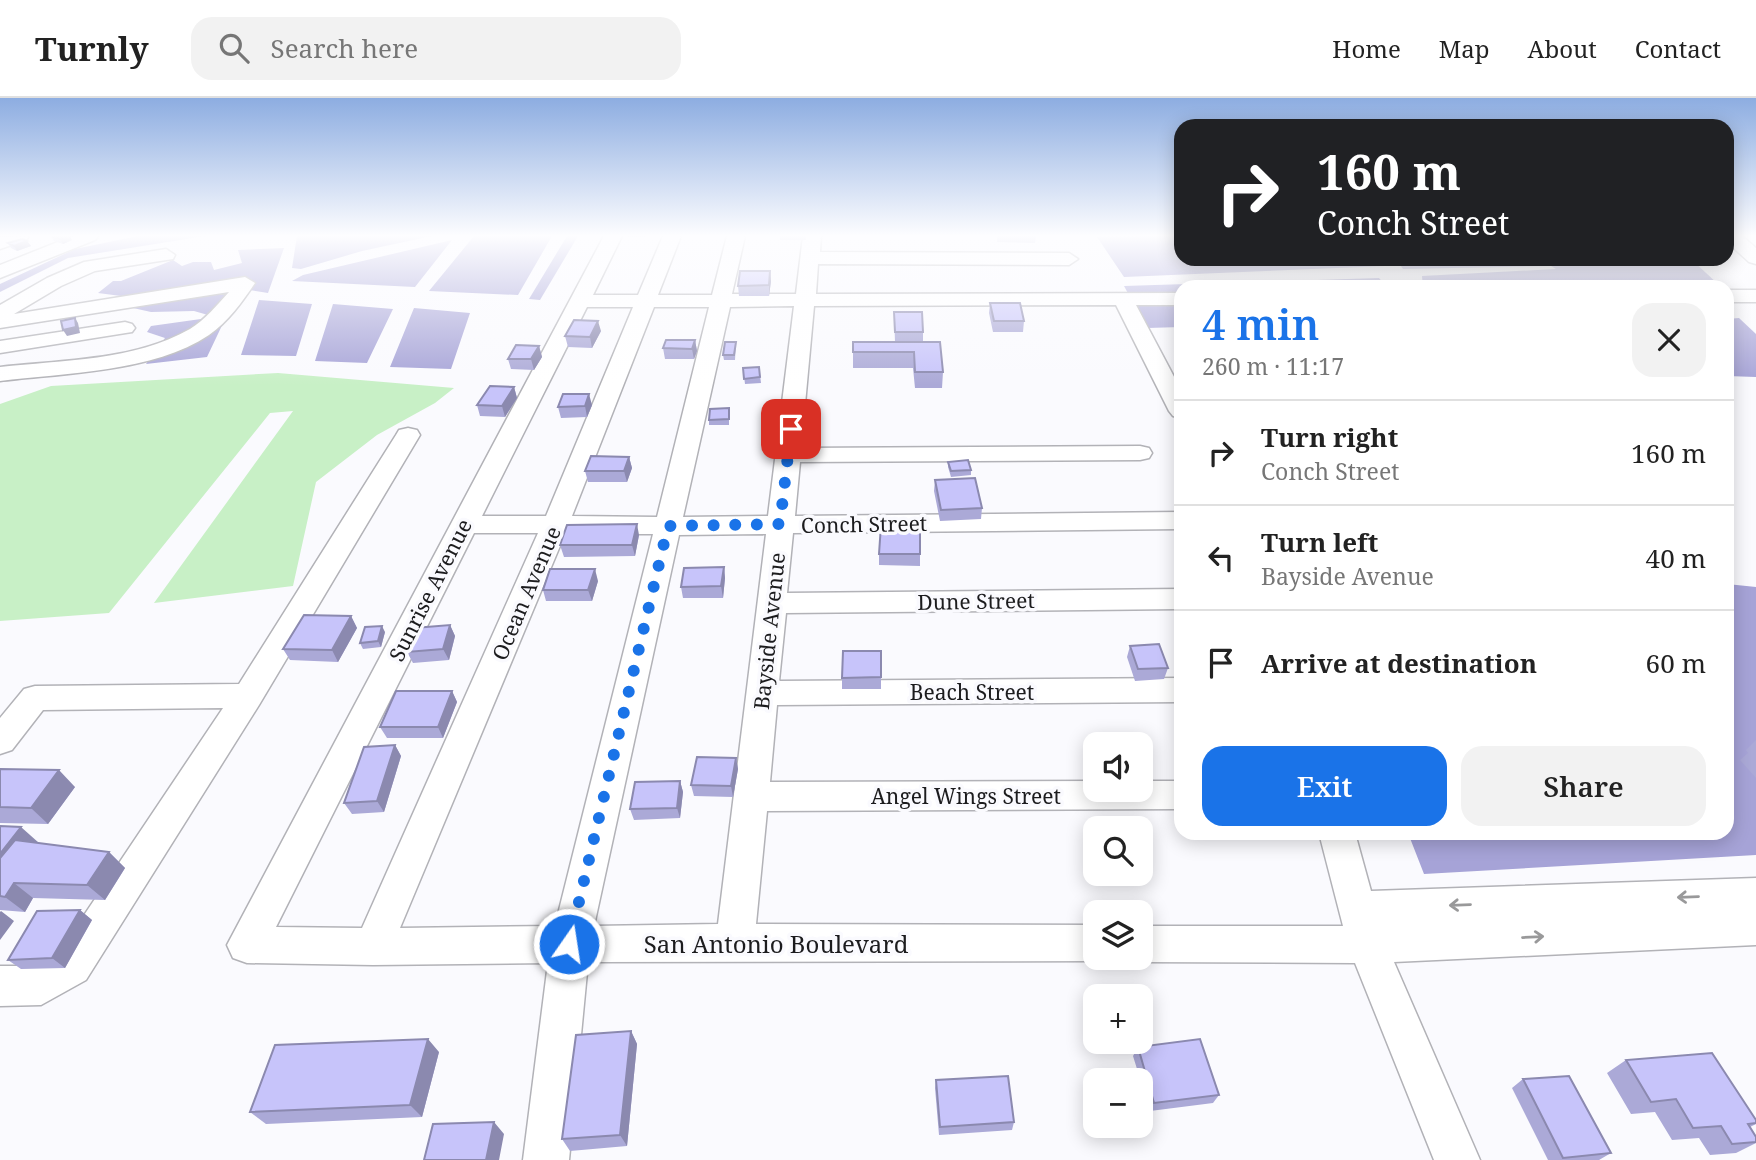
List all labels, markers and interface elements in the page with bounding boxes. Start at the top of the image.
search box [191,17,681,80]
text: Turnly [35,26,149,71]
icon: search [215,29,253,67]
text: Search here [271,30,418,66]
text: Home [1332,32,1401,65]
text: Map [1439,32,1490,65]
text: About [1528,32,1597,65]
text: Contact [1635,32,1721,65]
text: 160 m [1317,138,1461,204]
icon: right [1202,147,1293,238]
text: Conch Street [1317,201,1509,244]
text: 4 min [1202,295,1319,352]
button: close [1632,303,1706,377]
text: 260 m · 11:17 [1202,350,1344,382]
pin [761,399,821,459]
icon: arrive [772,410,810,448]
text: Turn right [1261,419,1398,455]
icon: right [1202,434,1240,472]
text: 160 m [1631,435,1706,471]
text: Conch Street [1261,455,1399,487]
street label: Conch Street [801,509,927,539]
street label: Sunrise Avenue [382,514,478,666]
street label: Ocean Avenue [485,522,567,664]
text: Turn left [1261,524,1378,560]
icon: left [1202,539,1240,577]
text: 40 m [1646,540,1706,576]
street label: Bayside Avenue [747,551,791,711]
text: Bayside Avenue [1261,560,1434,592]
street label: Dune Street [917,586,1035,616]
icon: arrive [1202,644,1240,682]
text: Arrive at destination [1261,645,1537,681]
text: 60 m [1646,645,1706,681]
street label: Beach Street [910,678,1034,706]
map controls [1083,732,1153,1138]
button: sound [1083,732,1153,802]
button: Exit [1202,746,1447,826]
button: Share [1461,746,1706,826]
street label: Angel Wings Street [871,782,1061,810]
button: search [1083,816,1153,886]
one-way arrow [1677,891,1700,904]
one-way arrow [1449,899,1472,912]
button: layers [1083,900,1153,970]
position arrow [532,907,606,981]
street label: San Antonio Boulevard [644,927,909,960]
one-way arrow [1521,930,1544,943]
button: + [1083,984,1153,1054]
button: − [1083,1068,1153,1138]

